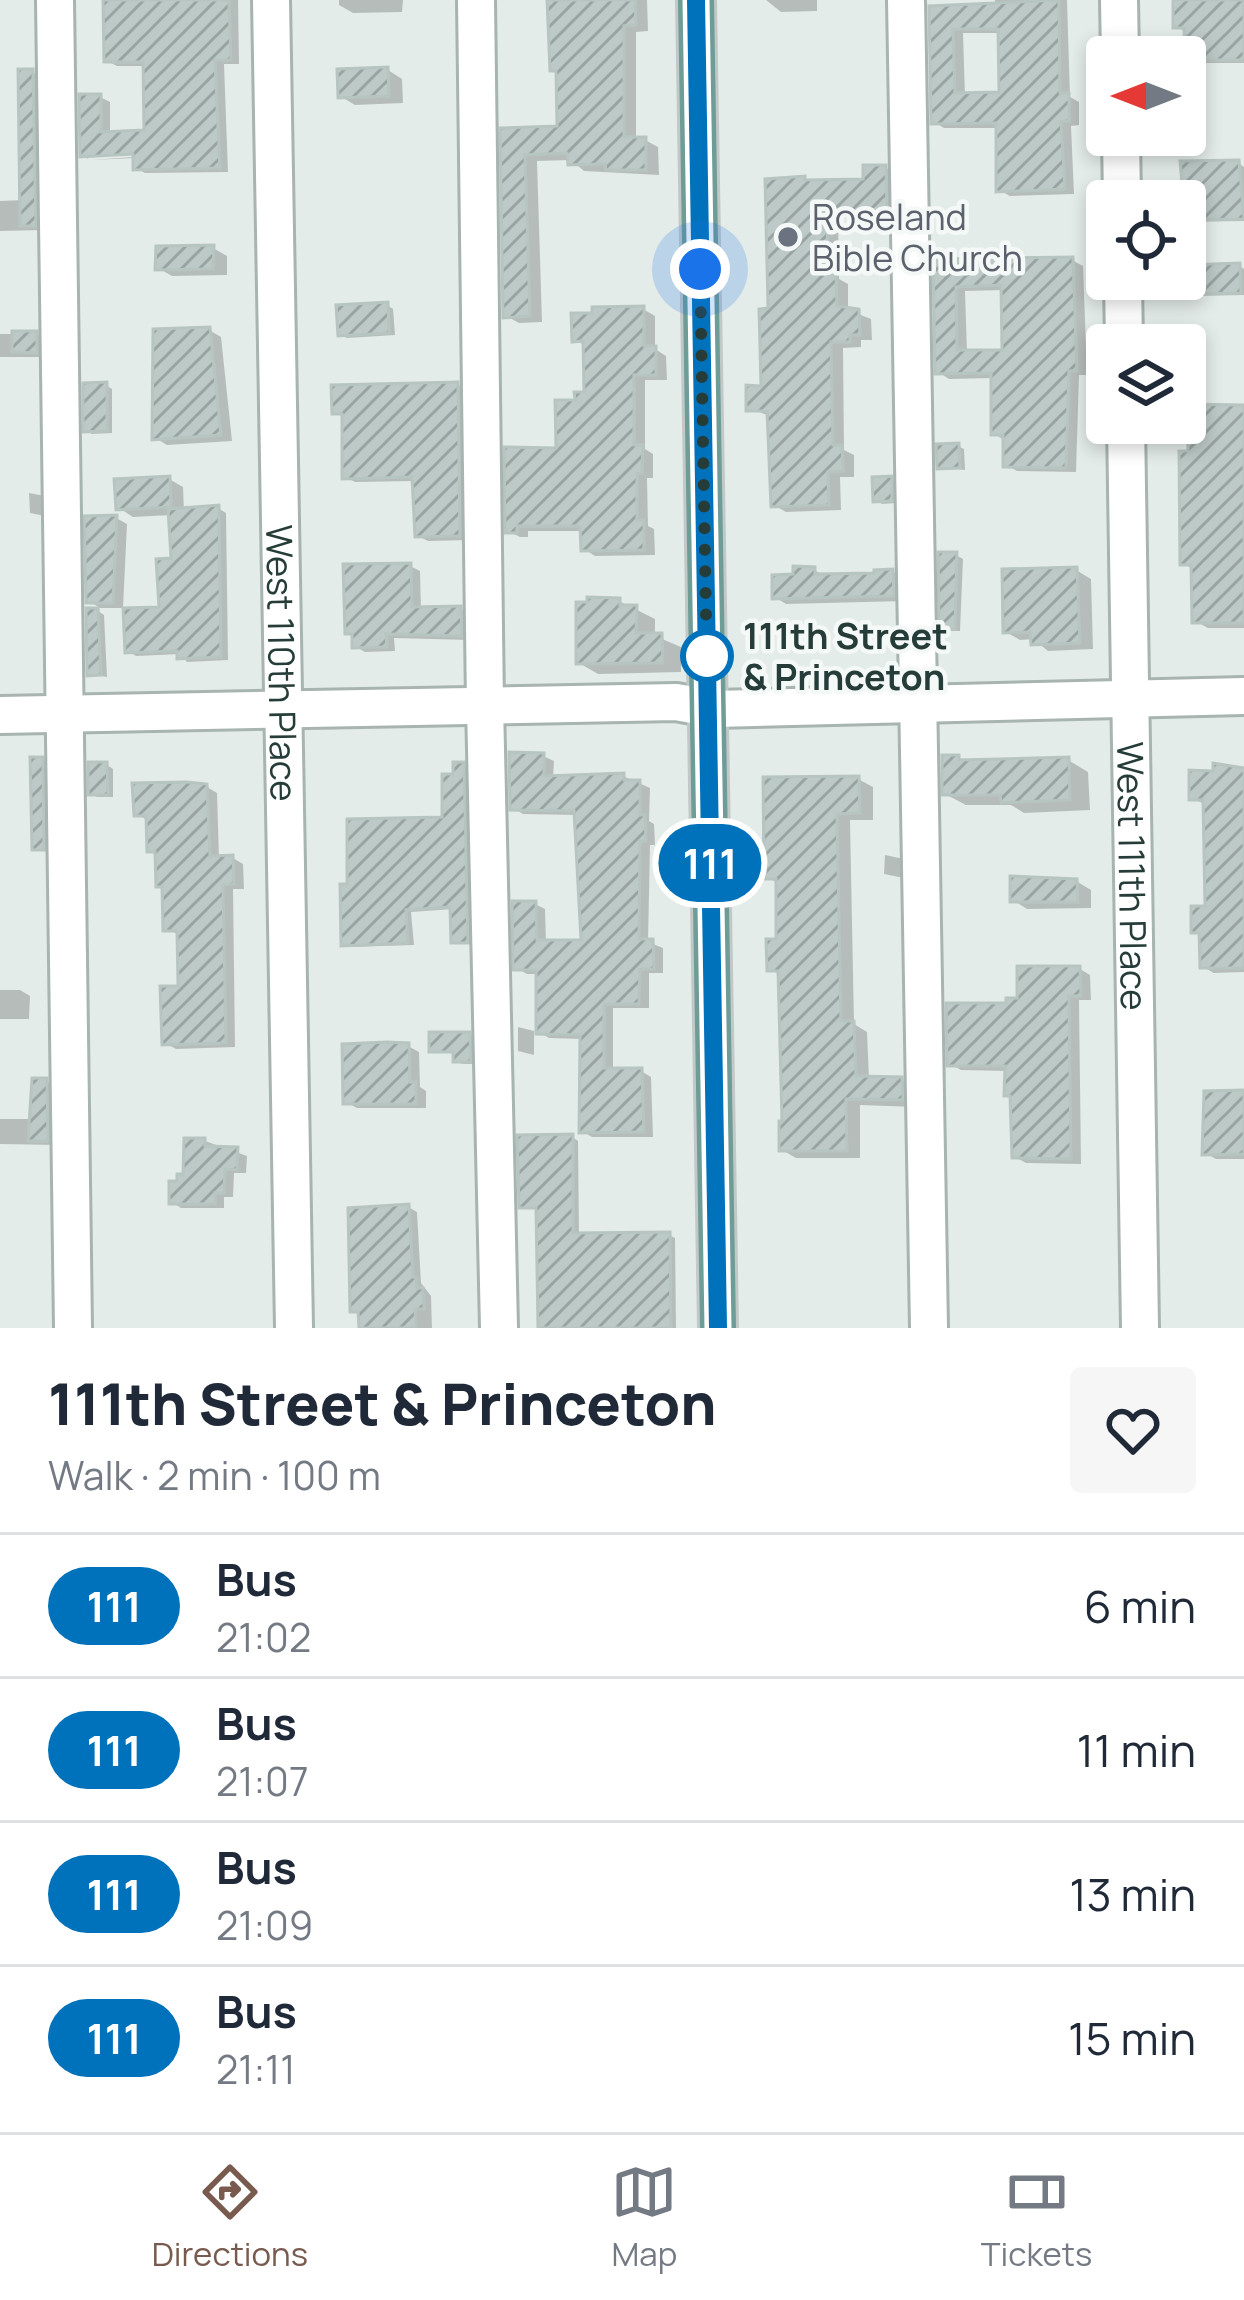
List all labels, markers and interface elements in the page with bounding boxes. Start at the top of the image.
north arrow [1086,36,1206,156]
map controls [1086,36,1206,444]
button: locate [1086,180,1206,300]
place label: Roseland Bible Church [812,192,1023,282]
marker: Roseland Bible Church [775,224,801,250]
your location [670,239,730,299]
button: layers [1086,324,1206,444]
street label: West 110th Place [256,524,309,802]
place label: 111th Street & Princeton [743,611,948,701]
marker: 111th Street & Princeton [682,631,732,681]
street label: West 111th Place [1106,741,1160,1011]
line badge: 111 [641,824,779,902]
text: 111 [682,834,738,892]
text: 111th Street & Princeton [48,1364,717,1442]
button: heart [1070,1367,1196,1493]
text: Walk · 2 min · 100 m [48,1448,381,1502]
text: Bus [216,1548,297,1610]
text: 6 min [1084,1575,1196,1637]
text: 111 [86,1577,142,1635]
text: 21:02 [216,1610,311,1664]
text: Bus [216,1692,297,1754]
text: 11 min [1077,1719,1196,1781]
text: 111 [86,1721,142,1779]
text: 21:07 [216,1754,308,1808]
text: Bus [216,1836,297,1898]
text: 13 min [1069,1863,1196,1925]
text: 111 [86,1865,142,1923]
text: 21:09 [216,1898,313,1952]
text: Bus [216,1980,297,2042]
text: 15 min [1068,2007,1196,2069]
text: 111 [86,2009,142,2067]
text: 21:11 [216,2042,296,2096]
tab: Directions [152,2159,308,2276]
tab: Map [611,2159,677,2276]
tab: Tickets [981,2159,1092,2276]

